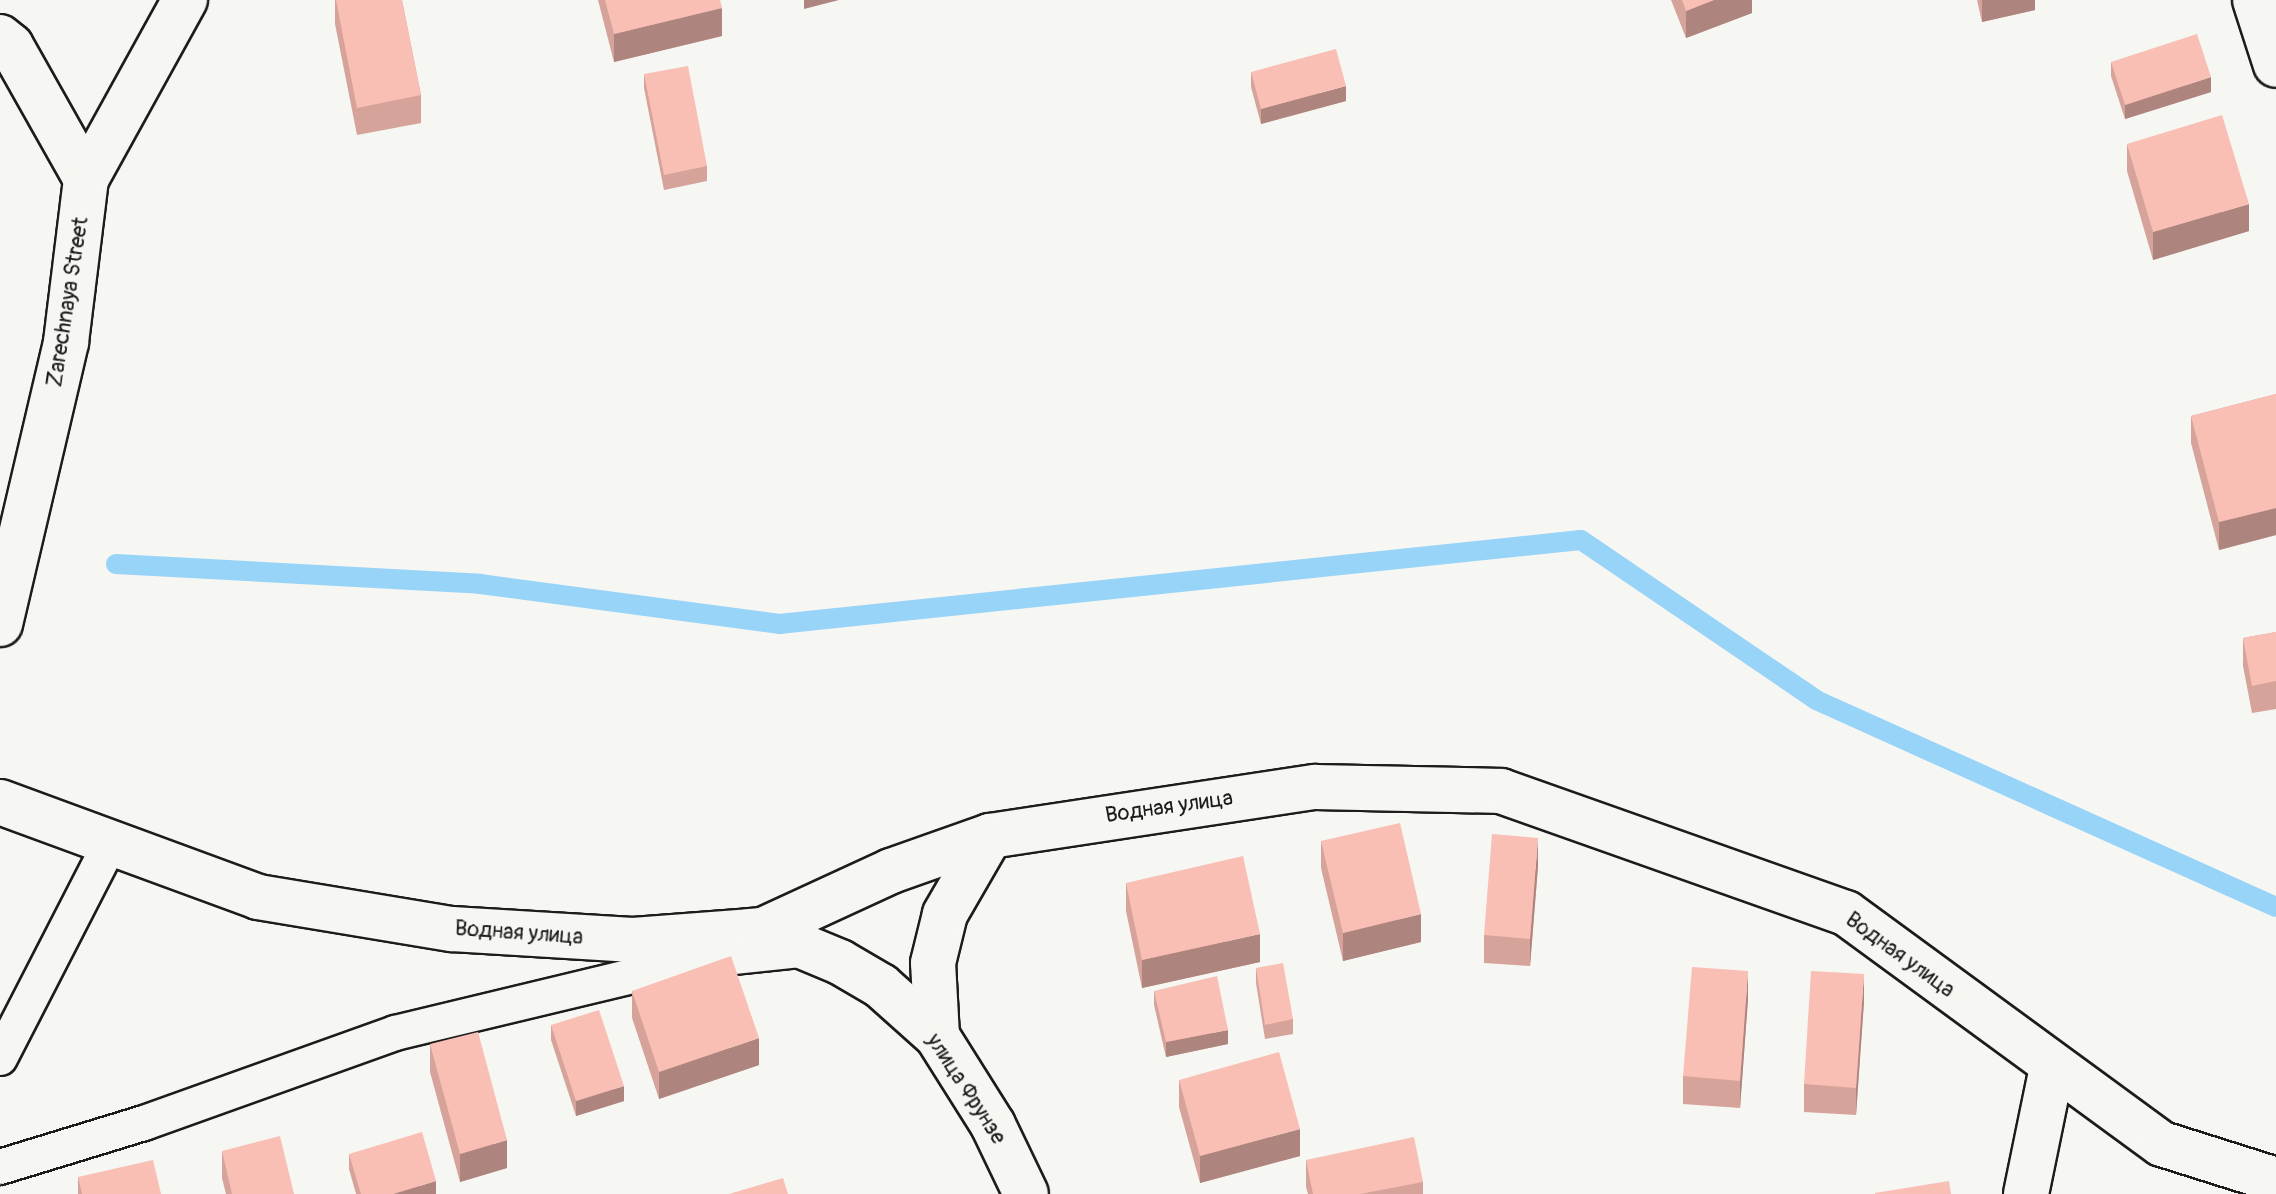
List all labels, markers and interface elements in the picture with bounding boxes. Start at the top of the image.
street label: Zarechnaya Street [42,215,94,389]
street label: Водная улица [1104,785,1234,829]
street label: Водная улица [1840,907,1960,1003]
street label: Водная улица [454,915,584,951]
street label: улица Фрунзе [920,1029,1012,1149]

